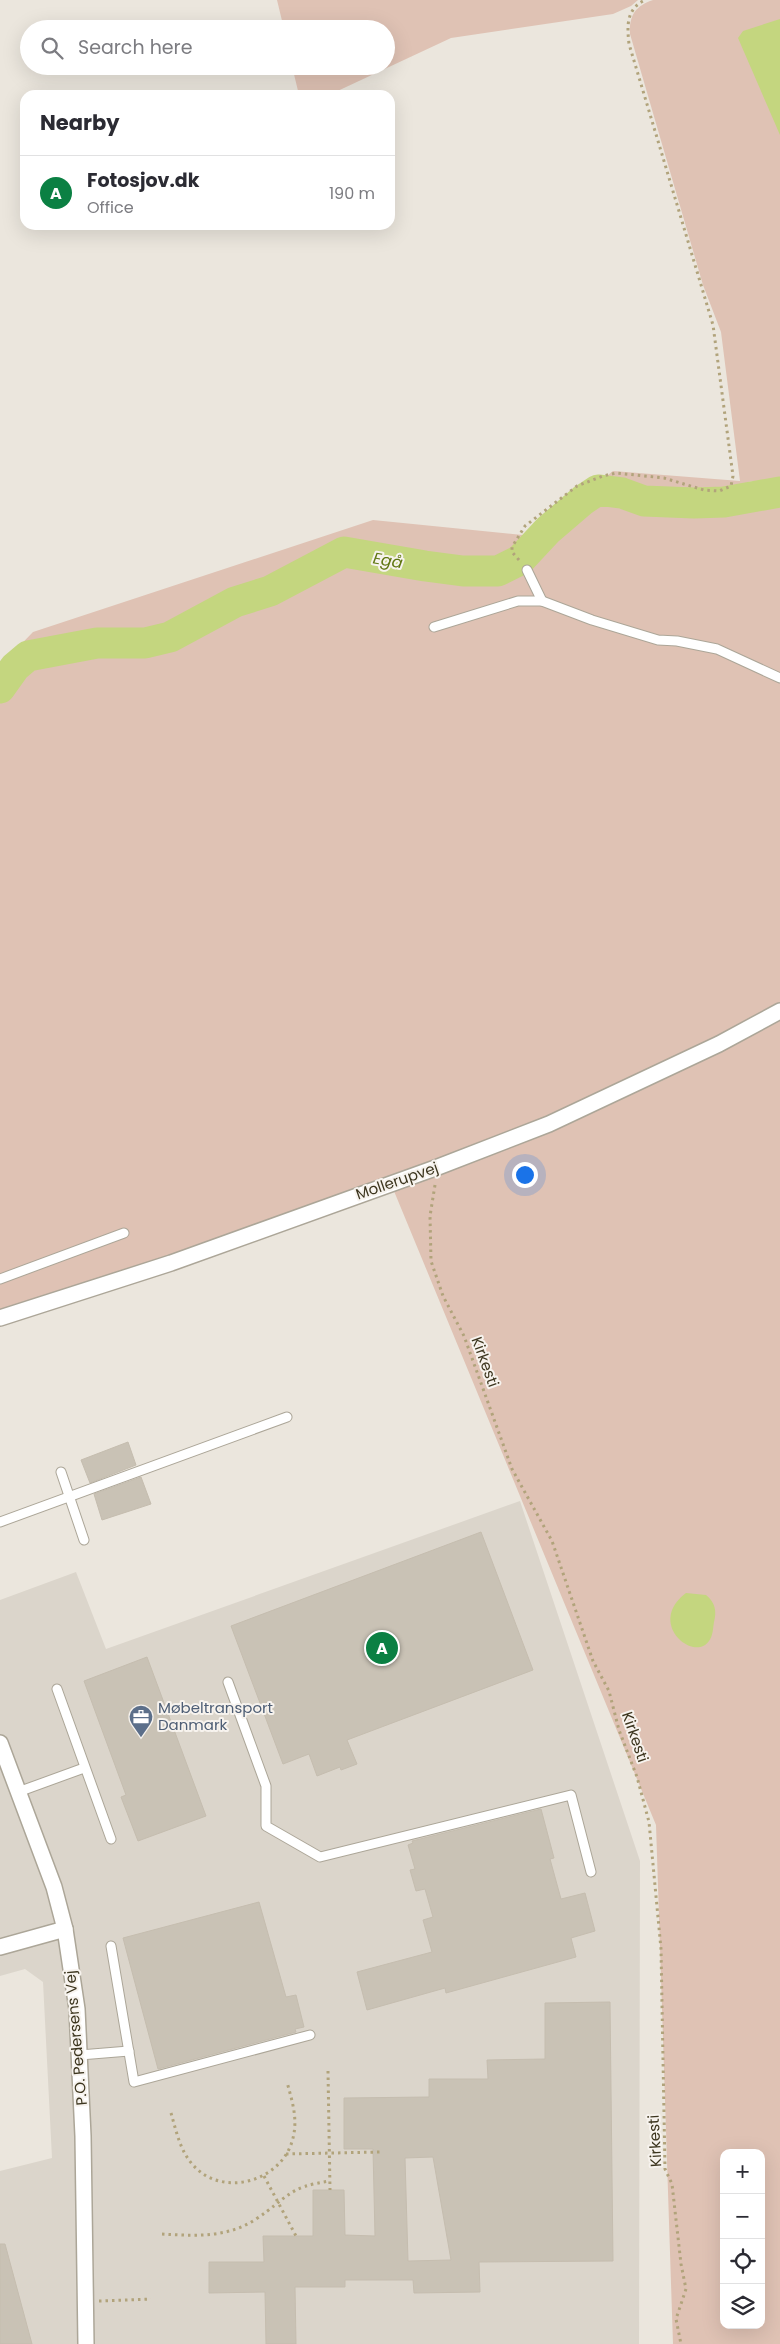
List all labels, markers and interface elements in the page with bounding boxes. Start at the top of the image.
search box [20,20,395,75]
icon: search [38,34,66,62]
text: Search here [78,34,192,61]
text: Nearby [40,108,120,137]
text: Fotosjov.dk [87,167,200,194]
text: A [50,182,62,205]
text: 190 m [329,182,375,205]
text: Office [87,196,134,219]
water label: Egå [371,547,405,574]
street label: Mollerupvej [353,1157,441,1204]
your location [512,1162,538,1188]
street label: Kirkesti [467,1334,504,1390]
pin: A [366,1629,398,1667]
place label: Møbeltransport Danmark [158,1697,273,1735]
office icon: Møbeltransport Danmark [128,1704,154,1738]
street label: Kirkesti [617,1709,654,1765]
street label: P.O. Pedersens Vej [59,1970,92,2106]
street label: Kirkesti [643,2114,666,2168]
map controls [720,2149,765,2329]
button: + [720,2149,765,2194]
button: − [720,2194,765,2239]
button: locate [720,2239,765,2284]
button: layers [720,2284,765,2329]

